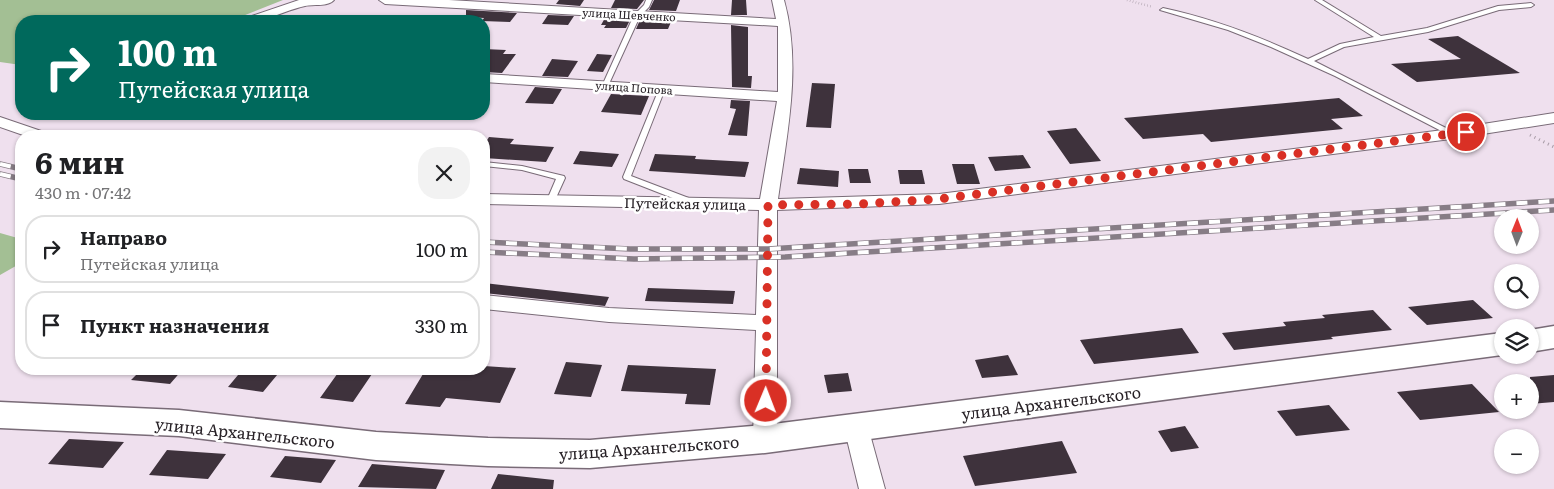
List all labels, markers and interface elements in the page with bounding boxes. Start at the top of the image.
street label: улица Шевченко [582,4,676,24]
text: 100 m [118,25,218,77]
icon: right [35,35,100,100]
text: Путейская улица [118,72,309,105]
street label: улица Попова [595,76,673,98]
pin [1445,111,1487,153]
icon: arrive [1452,118,1480,146]
text: 6 мин [35,139,124,183]
button: close [418,147,470,199]
text: 430 m · 07:42 [35,180,131,204]
street label: Путейская улица [624,192,746,214]
north arrow [1494,209,1539,254]
map controls [1494,209,1539,474]
text: Направо [80,223,167,251]
icon: right [37,235,65,263]
text: 100 m [416,235,468,263]
text: Путейская улица [80,251,219,275]
button: search [1494,264,1539,309]
icon: arrive [37,311,65,339]
text: Пункт назначения [80,311,269,339]
text: 330 m [415,311,468,339]
button: layers [1494,319,1539,364]
position arrow [739,374,791,426]
button: + [1494,374,1539,419]
street label: улица Архангельского [960,379,1142,425]
street label: улица Архангельского [154,411,336,453]
street label: улица Архангельского [558,429,740,465]
button: − [1494,429,1539,474]

